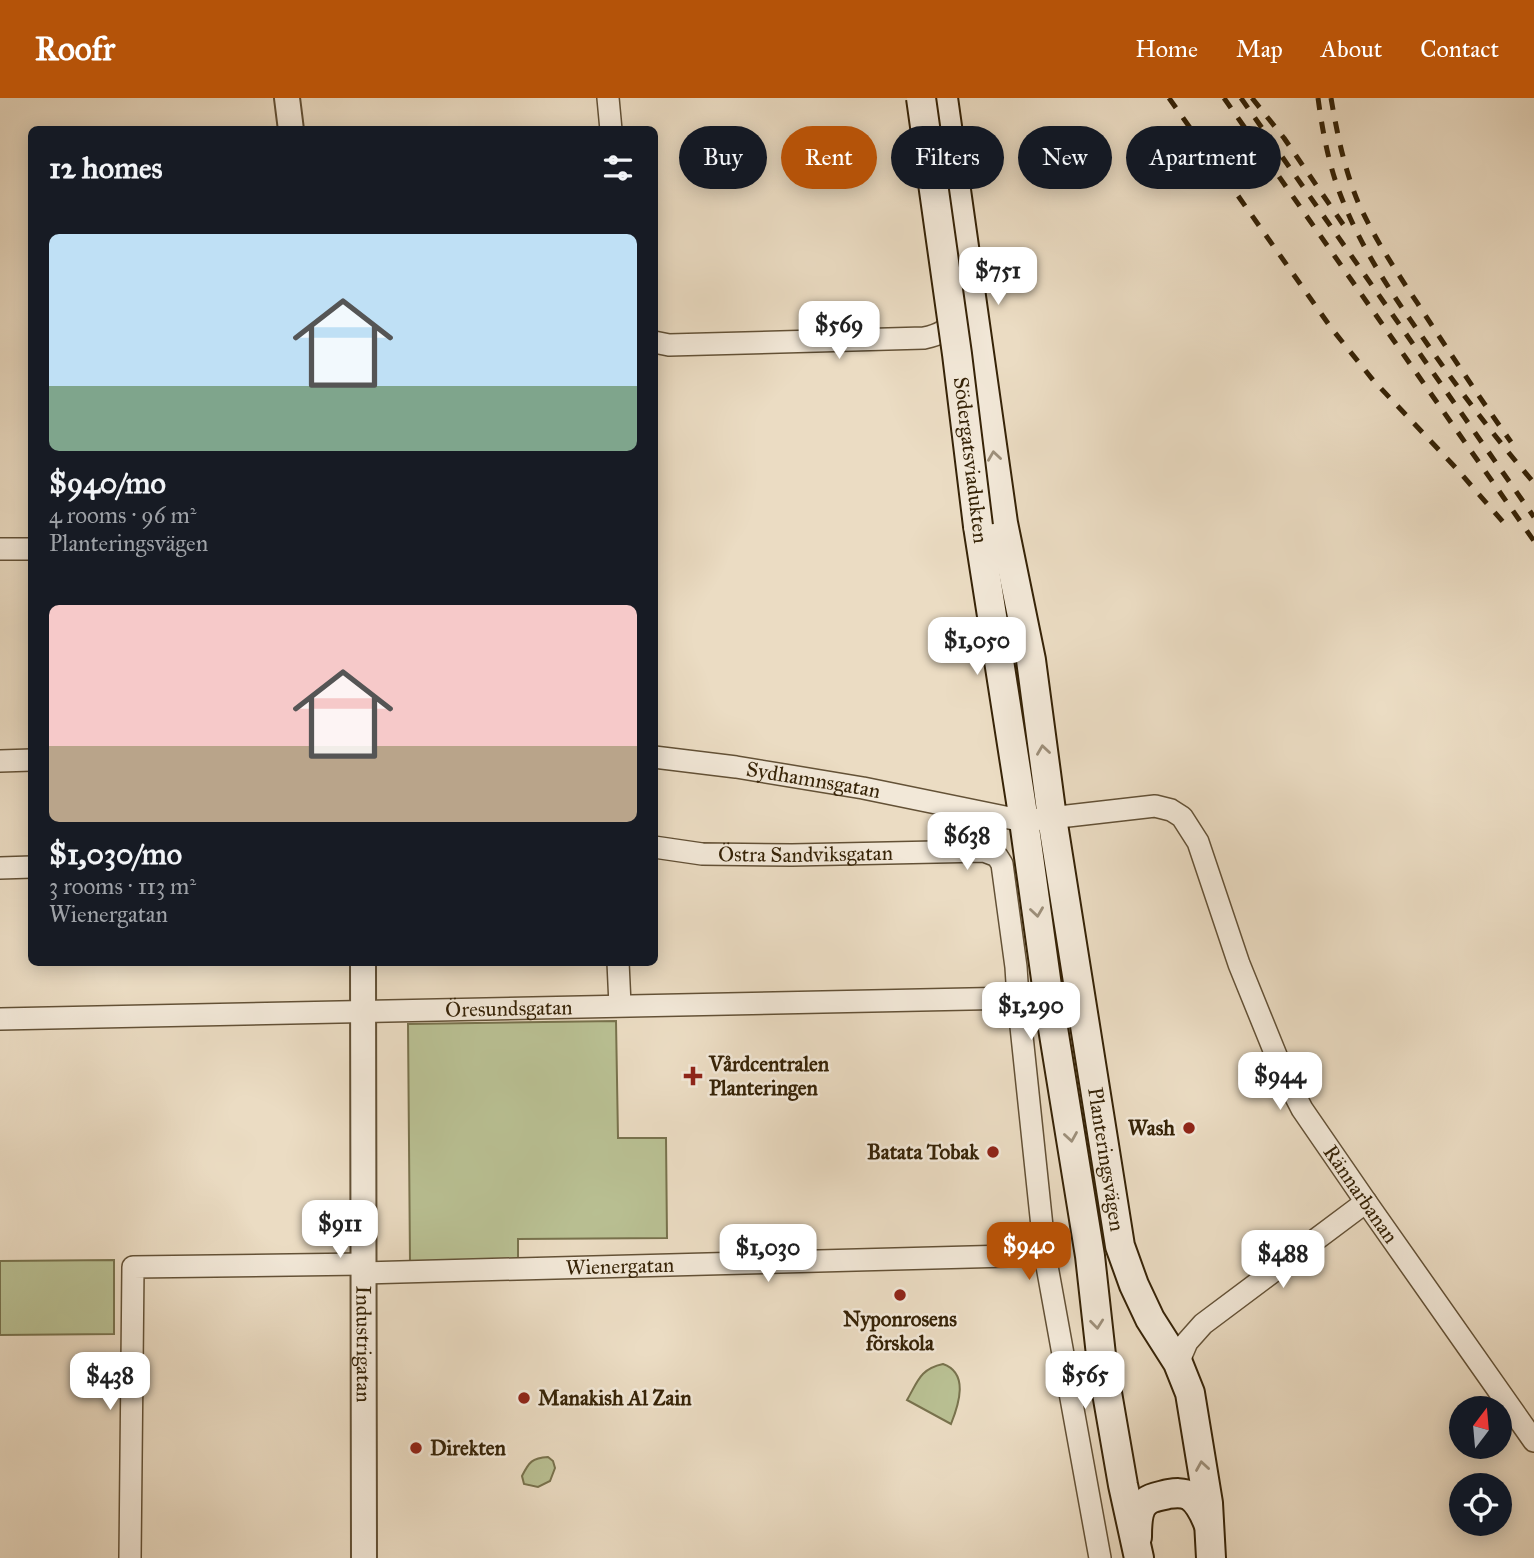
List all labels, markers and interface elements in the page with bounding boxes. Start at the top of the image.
text: Roofr [35,29,115,69]
text: Home [1135,34,1198,64]
text: Map [1236,34,1283,64]
text: About [1321,34,1382,64]
text: Contact [1420,34,1499,64]
chip: Buy [679,126,767,189]
chip: Rent [781,126,877,189]
chip: Filters [891,126,1004,189]
chip: New [1018,126,1112,189]
chip: Apartment [1126,126,1281,189]
icon: filters [599,149,637,187]
text: 12 homes [49,150,162,186]
pin: $751 [957,248,1039,307]
text: $751 [975,256,1021,284]
icon: home [280,280,406,406]
pin: $569 [798,302,880,361]
text: $569 [815,310,863,338]
street label: Södergatsviadukten [948,375,994,545]
one-way arrow [987,450,1002,462]
text: $940/mo [49,465,166,501]
text: 4 rooms · 96 m² [49,501,196,529]
text: Planteringsvägen [49,529,208,557]
pin: $1,050 [920,618,1034,677]
text: $1,050 [944,626,1010,654]
icon: home [280,651,406,777]
one-way arrow [1036,745,1051,756]
street label: Sydhamnsgatan [744,756,883,804]
pin: $638 [926,812,1008,872]
text: $638 [943,821,991,849]
text: $1,030/mo [49,836,182,872]
street label: Östra Sandviksgatan [718,840,893,868]
text: 3 rooms · 113 m² [49,872,196,900]
text: Wienergatan [49,900,168,928]
one-way arrow [1029,907,1044,918]
pin: $1,290 [974,982,1088,1042]
text: $1,290 [998,991,1064,1019]
street label: Öresundsgatan [445,994,573,1023]
place label: Vårdcentralen Planteringen [708,1051,830,1101]
pin: $944 [1239,1052,1321,1112]
text: $944 [1254,1061,1306,1089]
marker: Vårdcentralen Planteringen [683,1066,703,1086]
street label: Planteringsvägen [1082,1085,1130,1233]
place label: Wash [1128,1115,1175,1141]
marker: Wash [1181,1120,1197,1136]
one-way arrow [1063,1131,1078,1143]
place label: Batata Tobak [867,1139,980,1165]
street label: Rännarbanan [1318,1140,1404,1248]
marker: Batata Tobak [985,1144,1001,1160]
pin: $911 [299,1200,381,1260]
text: $911 [318,1209,362,1237]
pin: $940 [988,1222,1070,1282]
pin: $1,030 [711,1224,825,1284]
pin: $488 [1242,1230,1324,1290]
text: $940 [1003,1231,1055,1259]
text: $1,030 [736,1233,800,1261]
text: $488 [1257,1239,1309,1267]
street label: Wienergatan [565,1252,675,1281]
street label: Industrigatan [351,1285,377,1403]
marker: Nyponrosens förskola [892,1287,908,1303]
place label: Nyponrosens förskola [843,1306,957,1356]
one-way arrow [1090,1318,1105,1330]
pin: $438 [69,1352,151,1412]
pin: $565 [1044,1352,1126,1411]
text: $565 [1062,1360,1108,1388]
text: $438 [86,1361,134,1389]
place label: Manakish Al Zain [538,1385,692,1411]
marker: Manakish Al Zain [516,1390,532,1406]
north arrow [1449,1396,1512,1460]
map controls [1449,1396,1512,1536]
place label: Direkten [430,1435,507,1461]
marker: Direkten [408,1440,424,1456]
one-way arrow [1195,1460,1210,1472]
button: locate [1449,1473,1512,1536]

